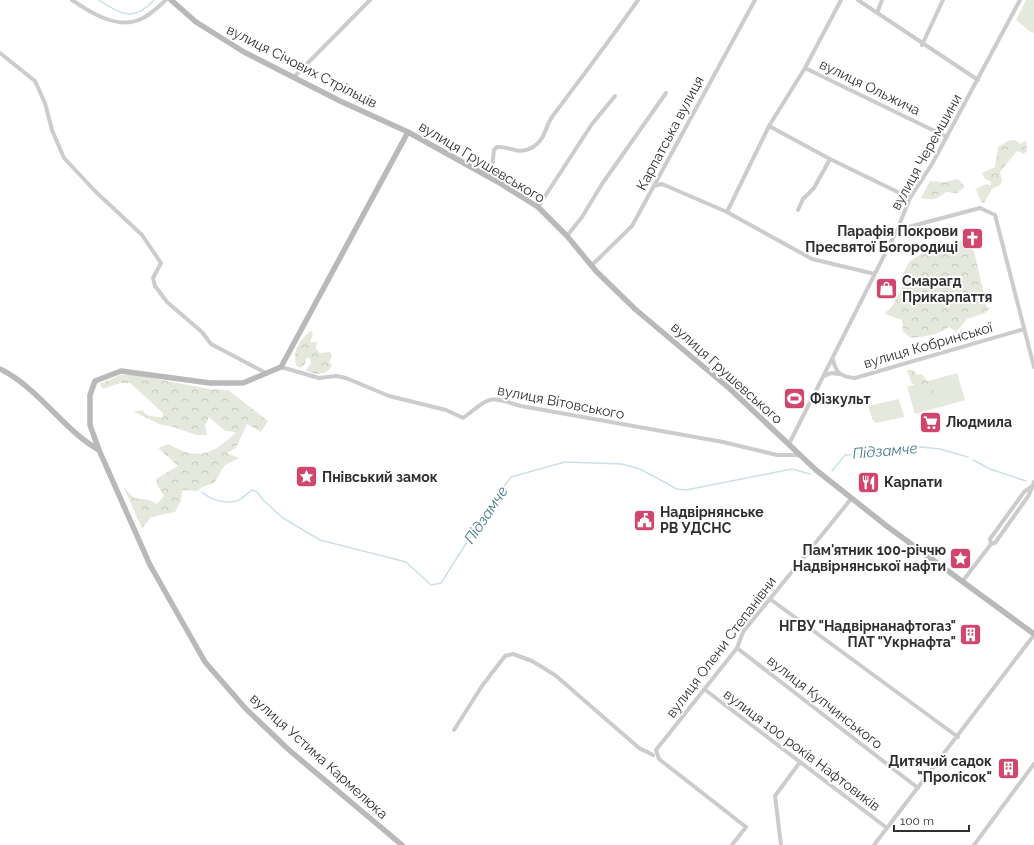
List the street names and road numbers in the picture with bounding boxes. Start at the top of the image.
street label: вулиця Січових Стрільців [224,21,380,111]
street label: вулиця Ольжича [817,56,923,118]
street label: Карпатська вулиця [633,73,707,193]
street label: вулиця Черемшини [887,91,965,213]
street label: вулиця Грушевського [416,118,548,206]
street label: вулиця Грушевського [668,319,786,427]
street label: вулиця Кобринської [862,319,994,371]
street label: вулиця Вітовського [496,382,626,422]
street label: вулиця Олени Степанівни [663,573,779,721]
street label: вулиця Купчинського [764,652,886,752]
street label: вулиця 100 років Нафтовиків [721,686,883,814]
street label: вулиця Устима Кармелюка [247,690,391,822]

